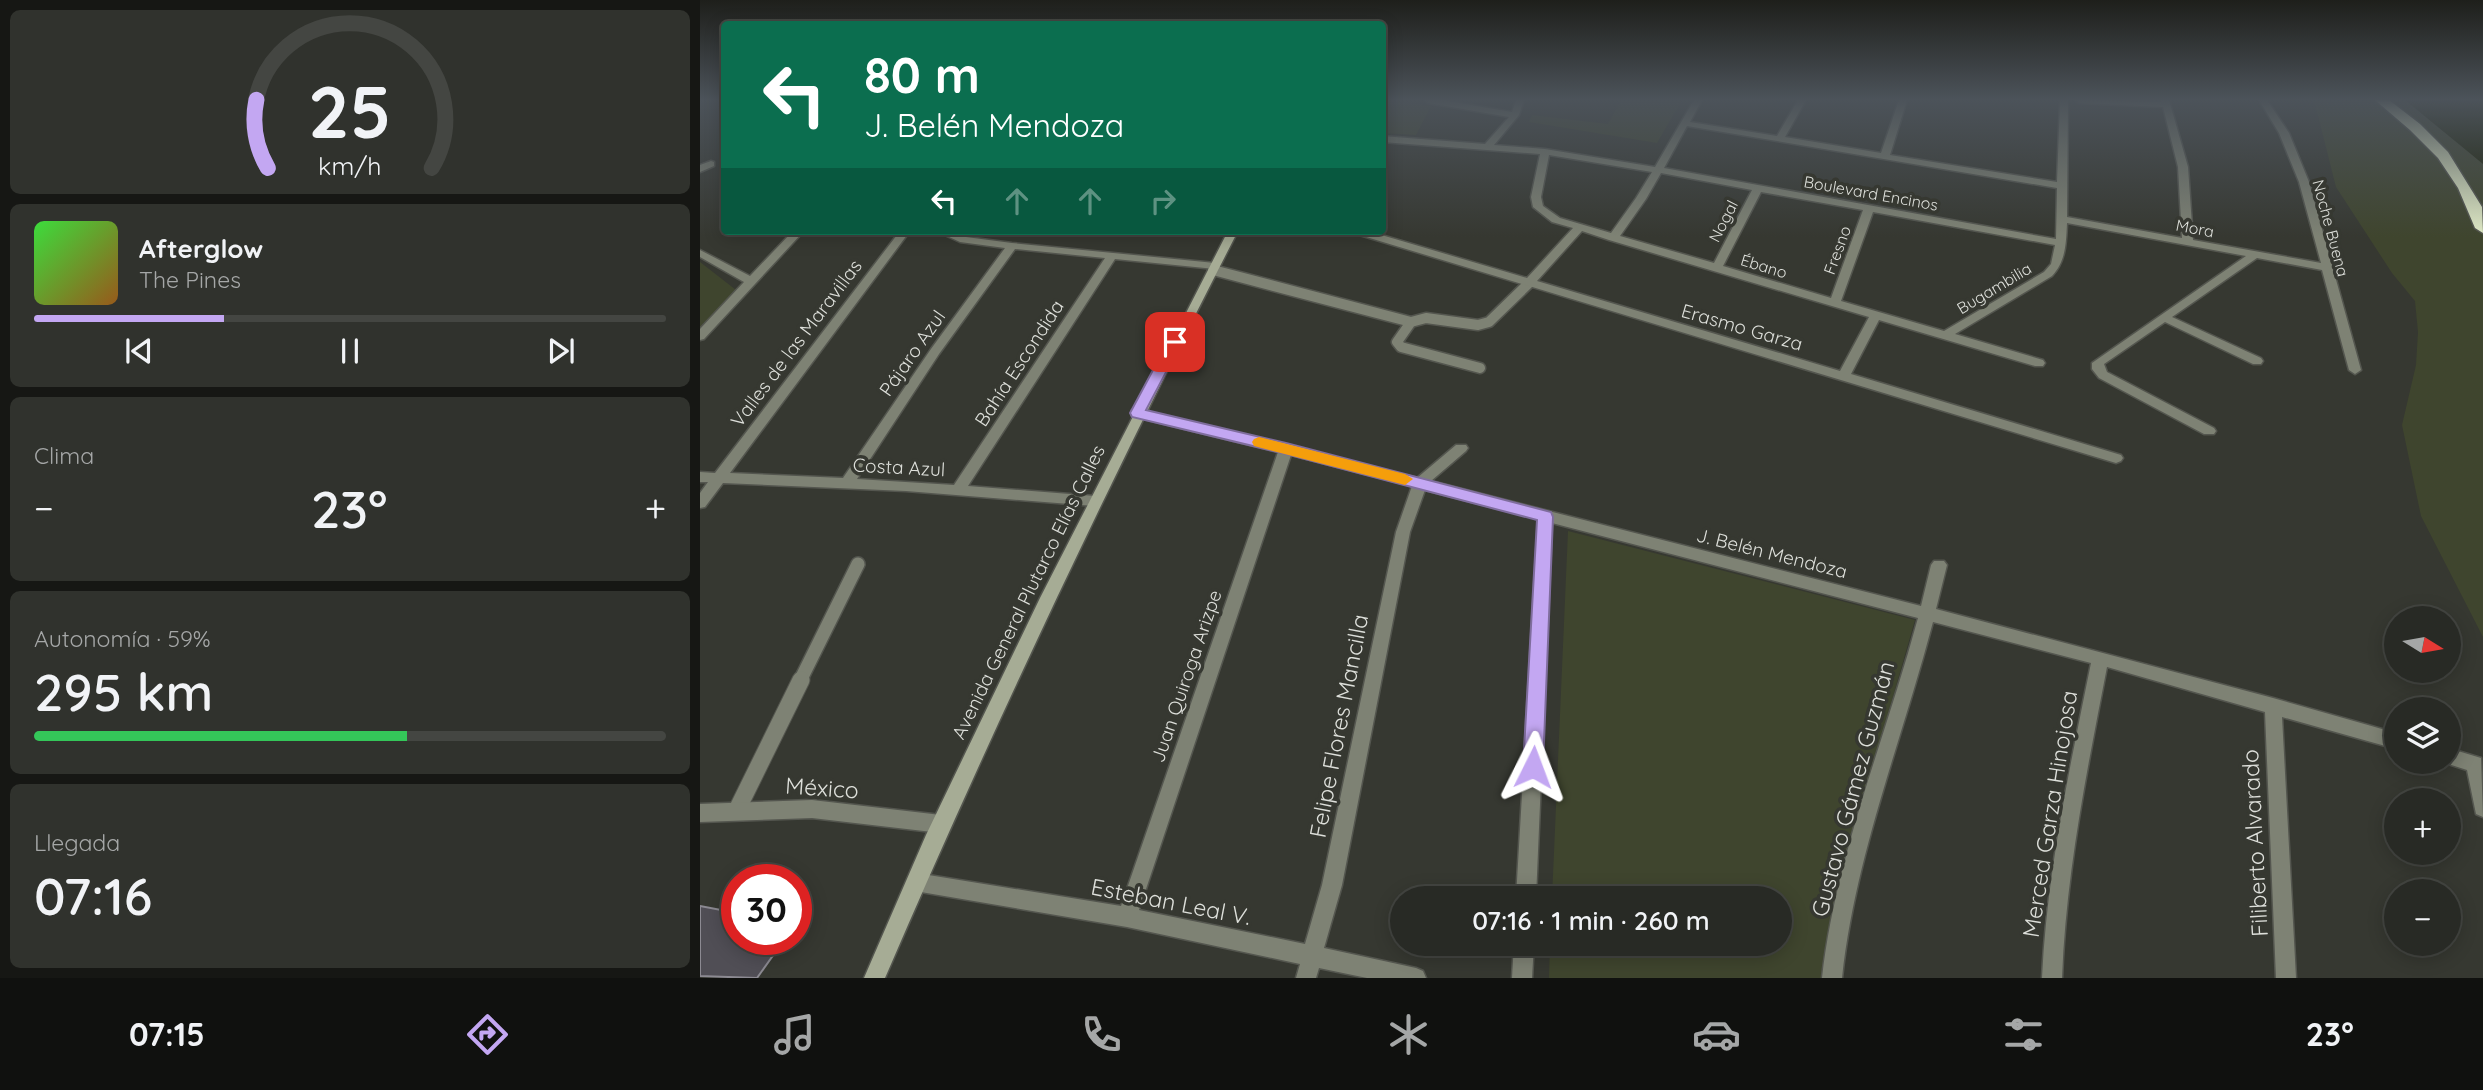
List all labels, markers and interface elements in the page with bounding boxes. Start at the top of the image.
text: 80 m [864,44,980,105]
icon: left [749,49,840,140]
text: 25 [308,65,392,156]
text: J. Belén Mendoza [864,105,1124,145]
text: km/h [318,150,382,181]
street label: Boulevard Encinos [1802,171,1940,215]
street label: Noche Buena [2308,177,2354,279]
icon: left [925,182,963,220]
icon: ahead [998,182,1036,220]
icon: ahead [1071,182,1109,220]
icon: right [1144,182,1182,220]
street label: Nogal [1704,197,1742,245]
street label: Mora [2174,215,2216,241]
street label: Fresno [1819,223,1855,277]
text: Afterglow [139,232,263,265]
street label: Ébano [1738,250,1790,282]
street label: Valles de las Maravillas [725,254,867,432]
street label: Bugambilia [1953,258,2035,318]
text: The Pines [139,265,241,294]
street label: Bahía Escondida [969,295,1069,431]
street label: Erasmo Garza [1679,298,1805,356]
street label: Pájaro Azul [874,305,950,401]
pin [1145,312,1205,372]
icon: arrive [1156,323,1194,361]
icon: previous [120,332,158,370]
icon: pause [331,332,369,370]
icon: next [542,332,580,370]
text: Clima [34,441,94,470]
street label: Avenida General Plutarco Elías Calles [946,441,1110,743]
street label: Costa Azul [852,453,946,481]
text: 23° [311,476,387,541]
text: − [34,484,54,532]
text: + [645,484,666,532]
street label: J. Belén Mendoza [1694,523,1850,583]
street label: Juan Quiroga Arizpe [1145,587,1227,765]
north arrow [2384,606,2460,682]
map controls [2384,606,2461,956]
street label: Felipe Flores Mancilla [1303,612,1374,840]
text: Autonomía · 59% [34,624,211,653]
street label: Gustavo Gámez Guzmán [1804,658,1901,920]
text: 295 km [34,659,213,724]
street label: Merced Garza Hinojosa [2016,688,2083,939]
button: layers [2384,697,2461,774]
position arrow [1496,730,1570,804]
street label: Filiberto Alvarado [2235,748,2274,938]
street label: México [784,770,860,805]
button: + [2384,788,2461,865]
text: Llegada [34,828,120,857]
text: 07:16 [34,863,152,928]
speed limit sign: 30 [721,864,812,955]
street label: Esteban Leal V. [1089,872,1254,931]
button: − [2384,879,2461,956]
text: 07:16 · 1 min · 260 m [1472,904,1710,937]
icon: directions [463,1010,512,1059]
icon: music [770,1010,819,1059]
icon: phone [1077,1010,1126,1059]
icon: climate [1384,1010,1433,1059]
icon: car [1692,1010,1741,1059]
icon: filters [1999,1010,2048,1059]
text: 07:15 [129,1014,205,1054]
text: 23° [2306,1014,2354,1054]

